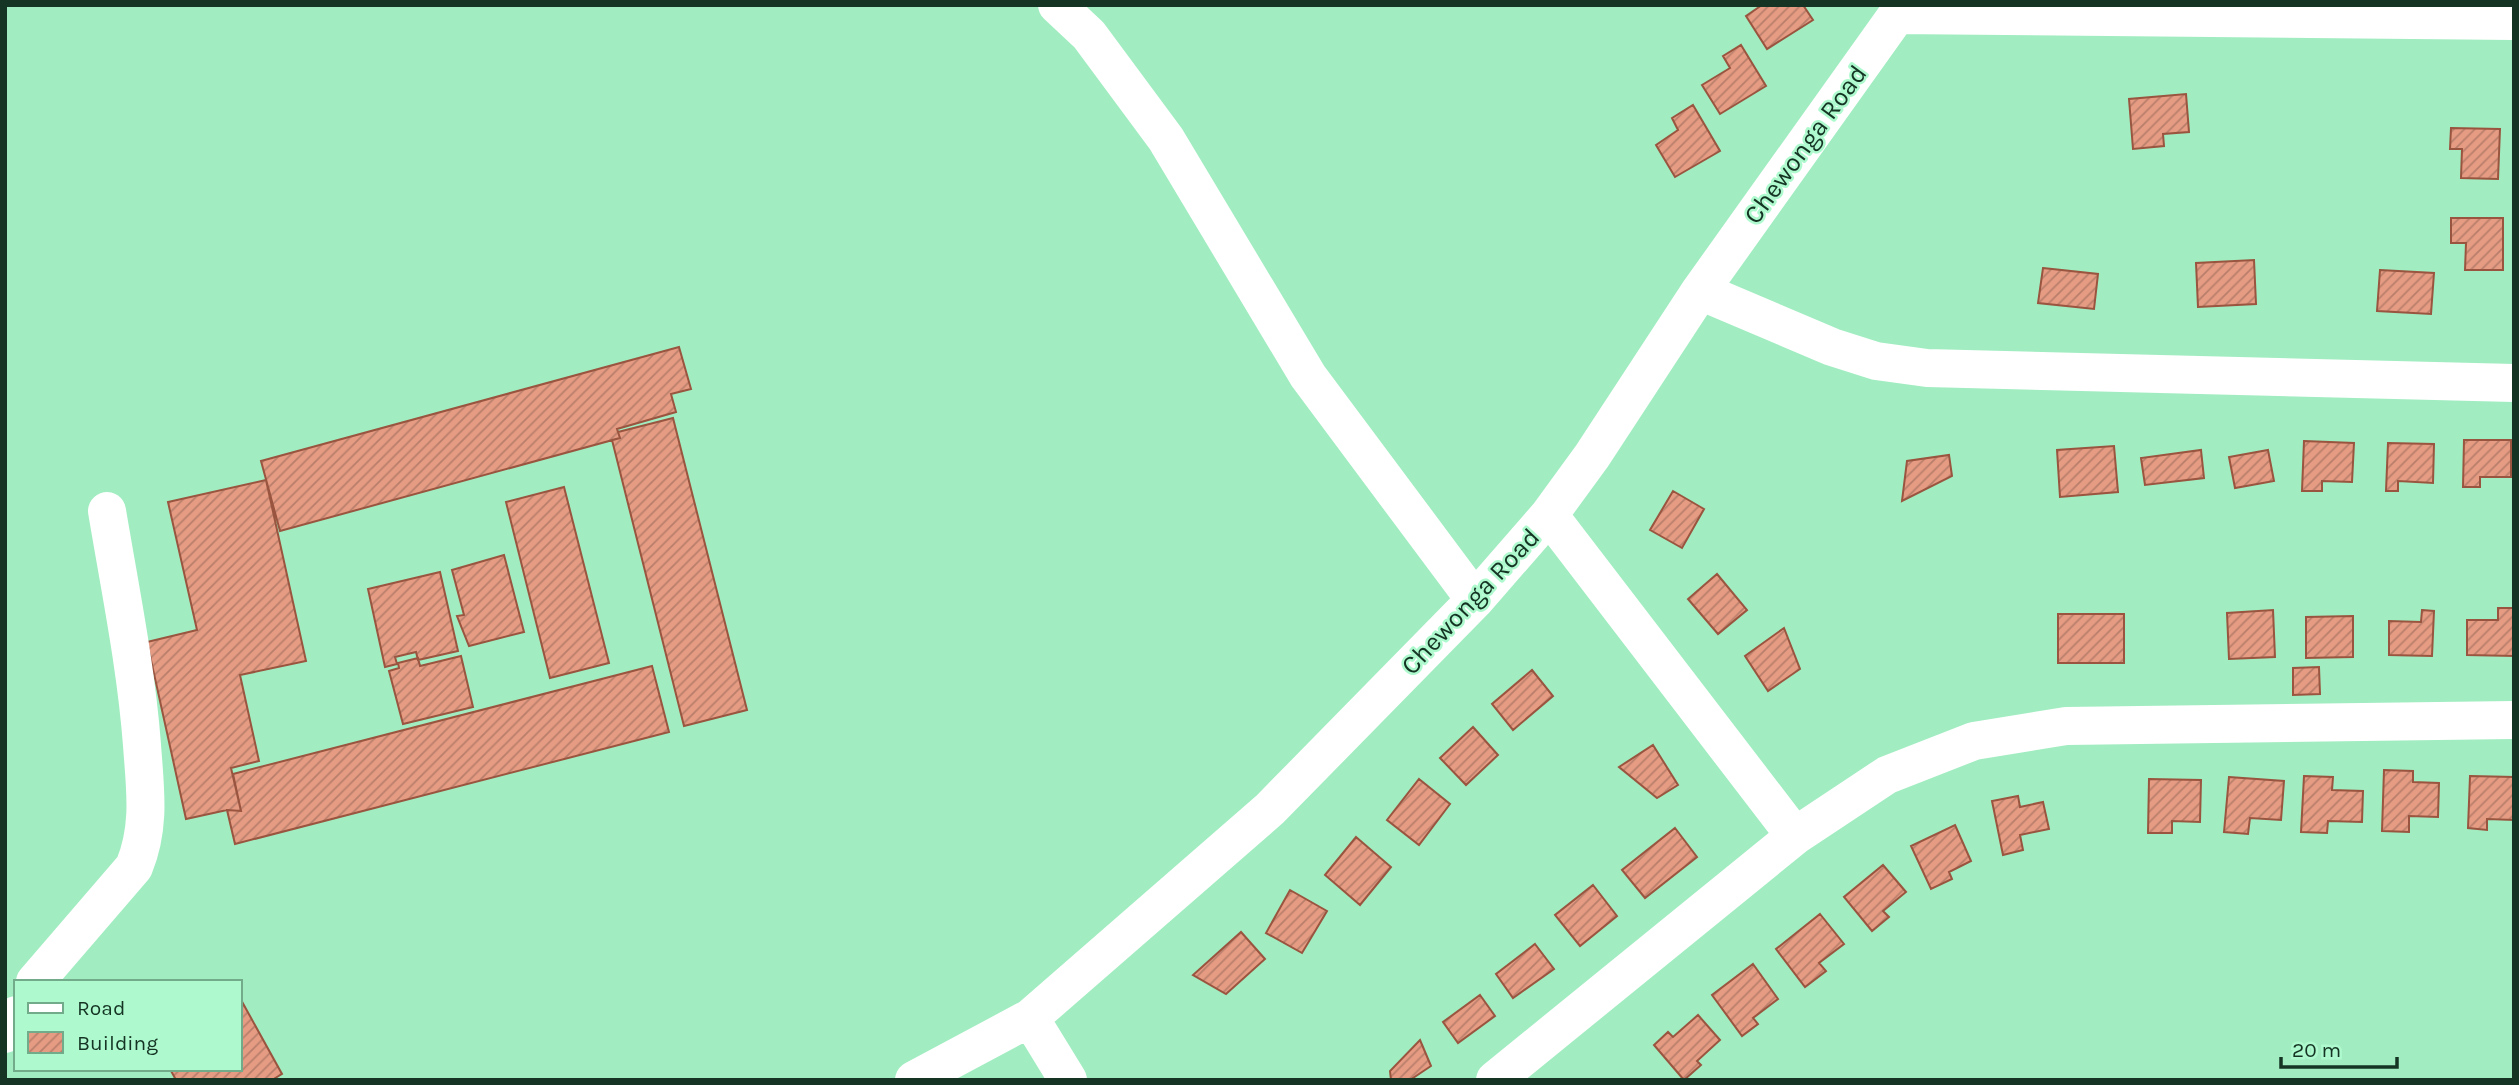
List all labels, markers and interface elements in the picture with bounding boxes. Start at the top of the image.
street label: Chewonga Road [1737,59,1873,230]
street label: Chewonga Road [1395,522,1546,681]
legend [14,980,242,1071]
text: Road [77,996,125,1020]
scale bar [2281,1026,2396,1070]
text: Building [77,1031,158,1055]
text: 20 m [2292,1038,2341,1062]

